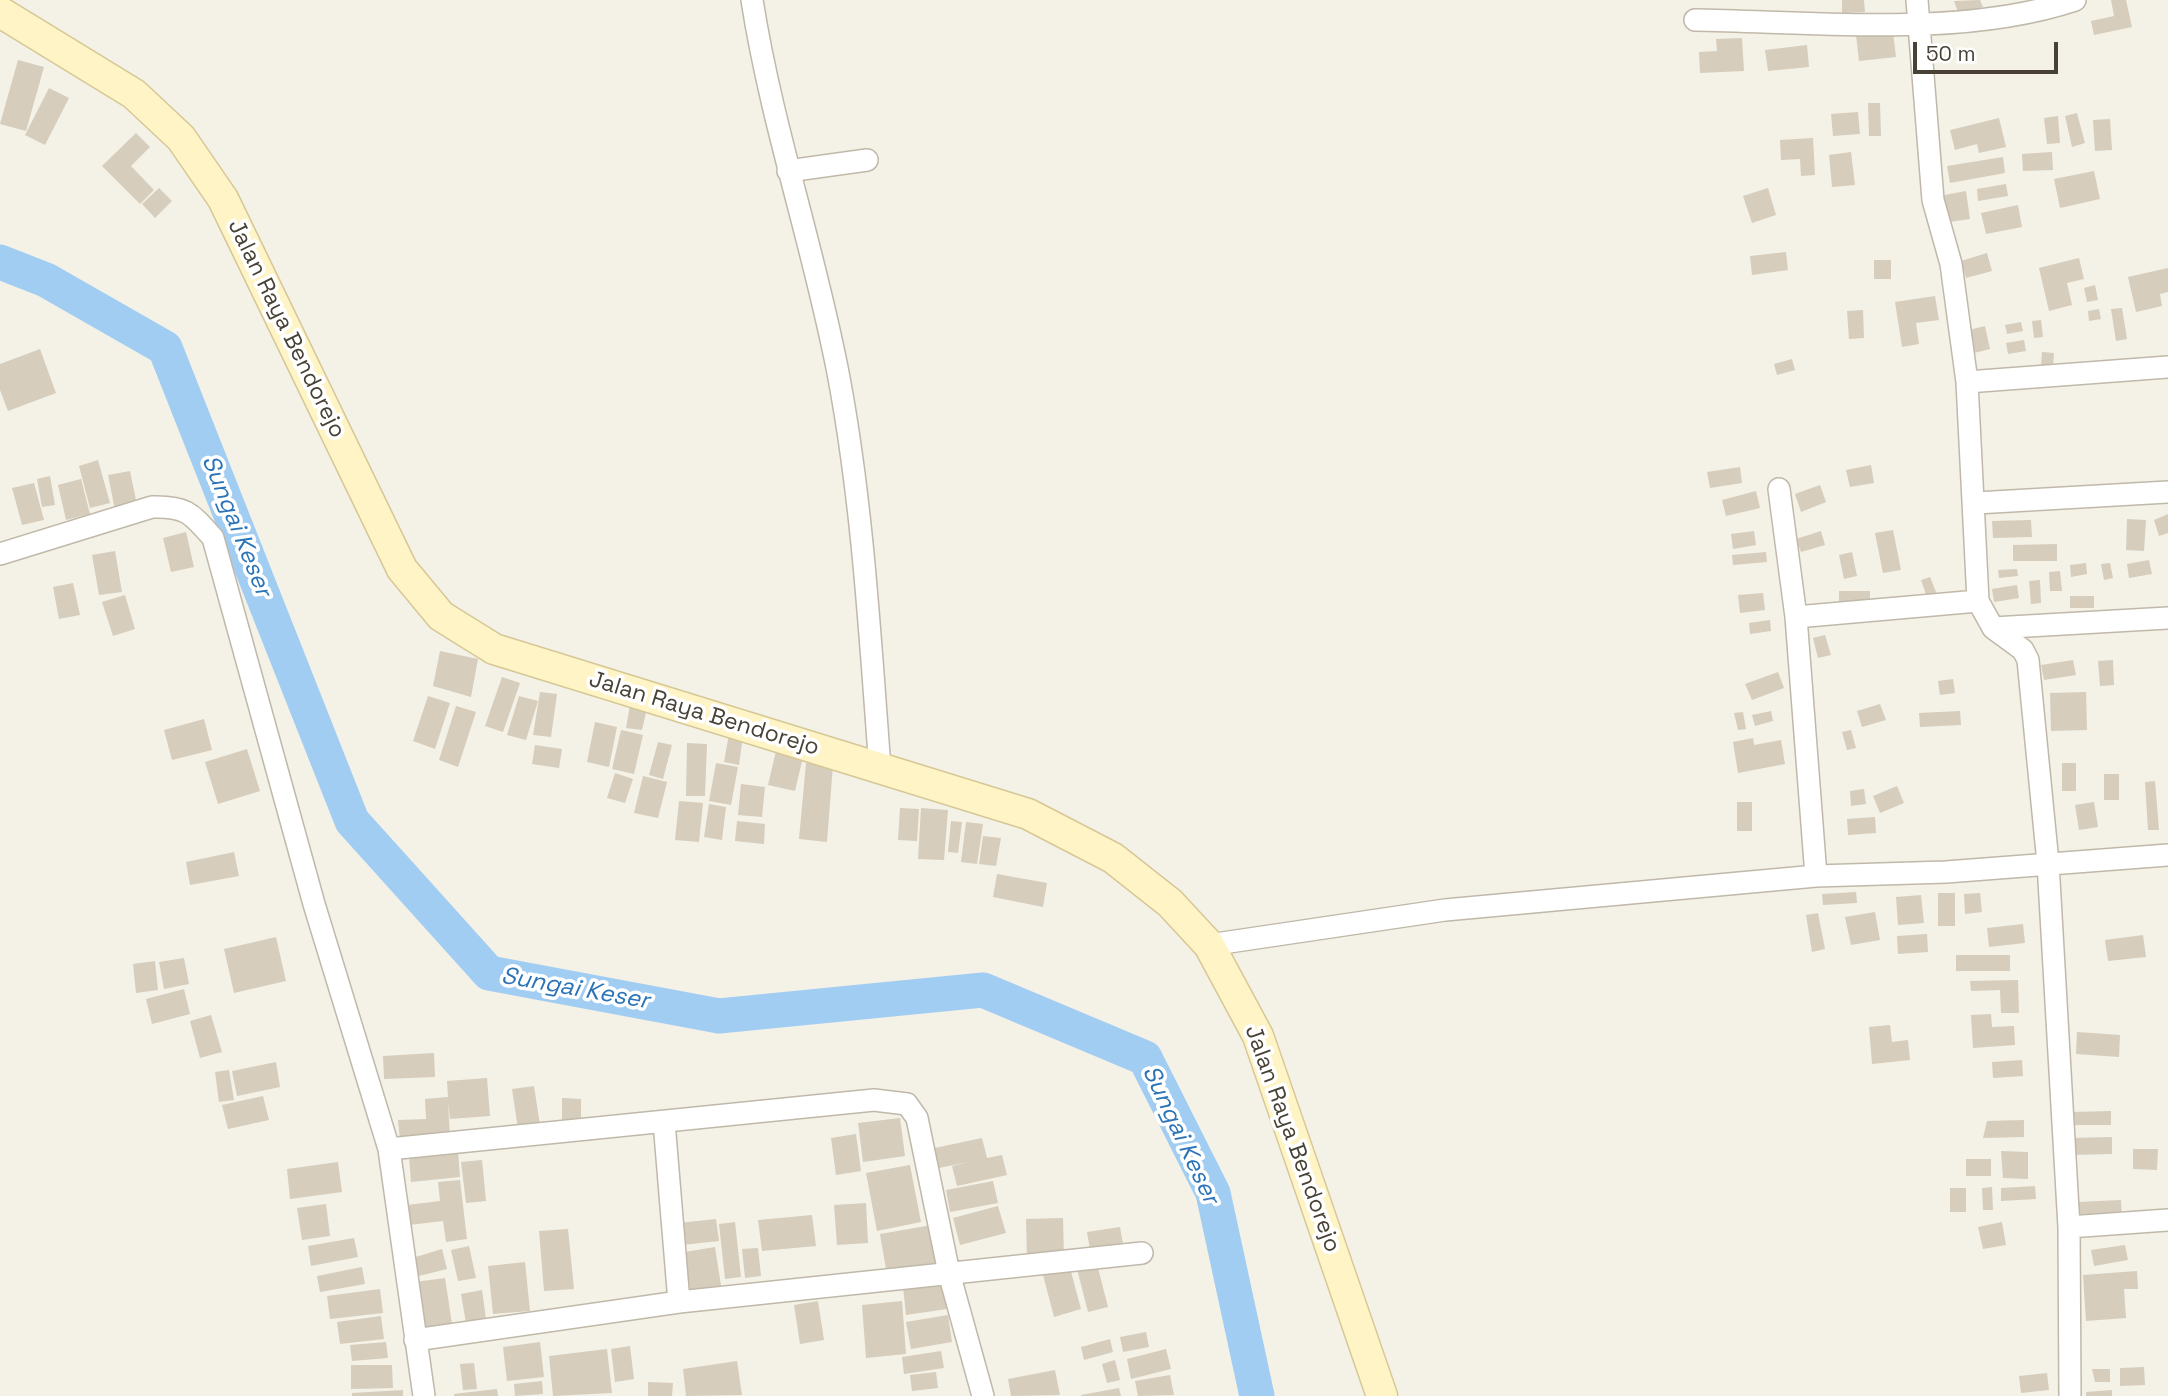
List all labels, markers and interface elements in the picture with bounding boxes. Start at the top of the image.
scale bar [1916,28,2061,72]
text: 50 m [1926,40,1976,67]
street label: Jalan Raya Bendorejo [221,215,351,443]
water label: Sungai Keser [195,451,277,601]
street label: Jalan Raya Bendorejo [585,666,823,762]
water label: Sungai Keser [499,962,651,1016]
street label: Jalan Raya Bendorejo [1238,1022,1346,1256]
water label: Sungai Keser [1135,1061,1225,1209]

